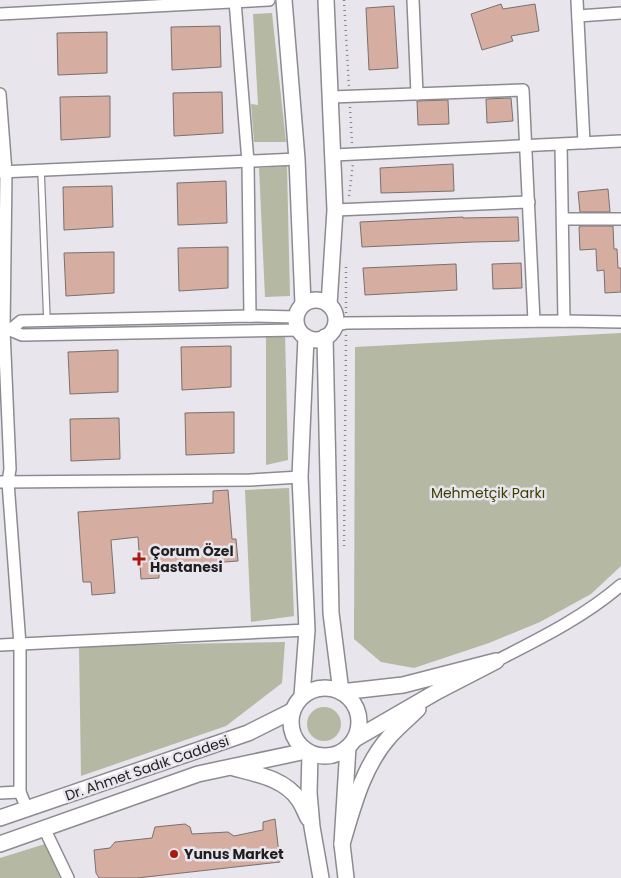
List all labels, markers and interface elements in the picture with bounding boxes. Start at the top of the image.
park label: Mehmetçik Parkı [431,483,545,503]
place label: Çorum Özel Hastanesi [150,541,234,577]
marker: Çorum Özel Hastanesi [132,552,146,566]
street label: Dr. Ahmet Sadık Caddesi [62,730,232,806]
place label: Yunus Market [184,844,284,864]
marker: Yunus Market [168,848,180,860]

